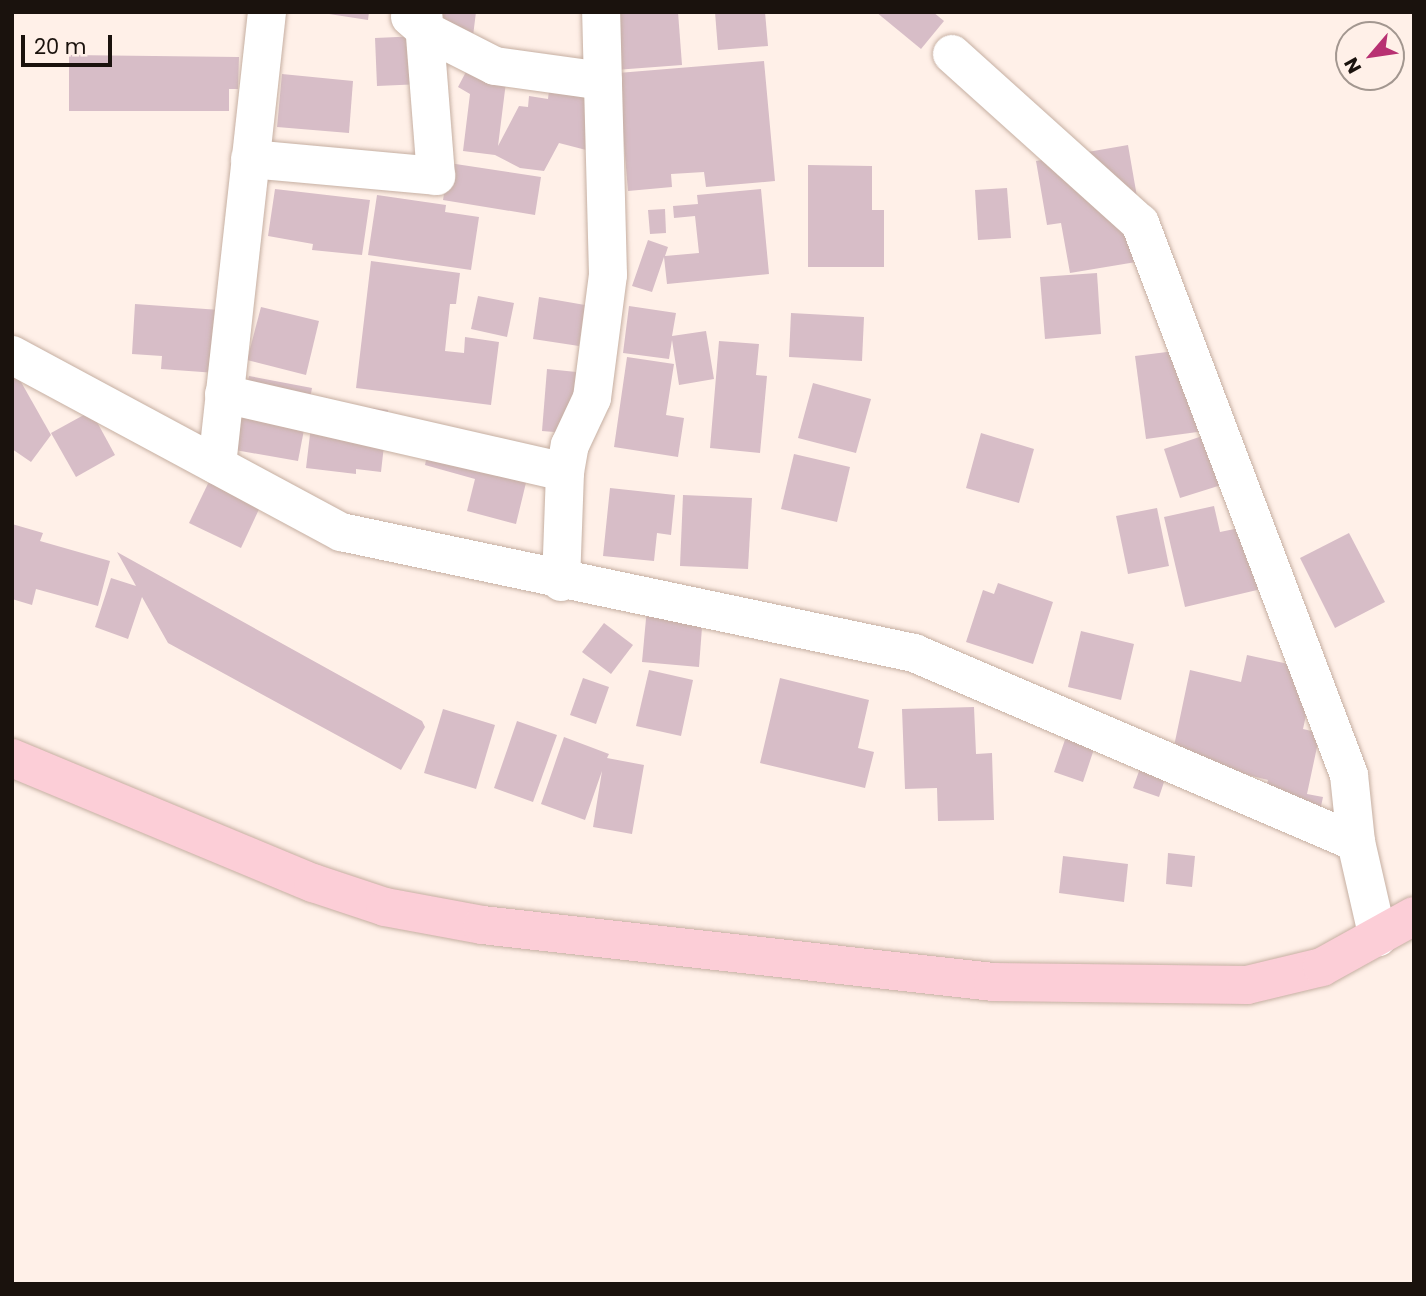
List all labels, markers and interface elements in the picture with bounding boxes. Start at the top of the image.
scale bar [24,21,116,65]
north arrow [1335,21,1405,91]
text: 20 m [34,32,87,61]
text: N [1338,53,1368,78]

